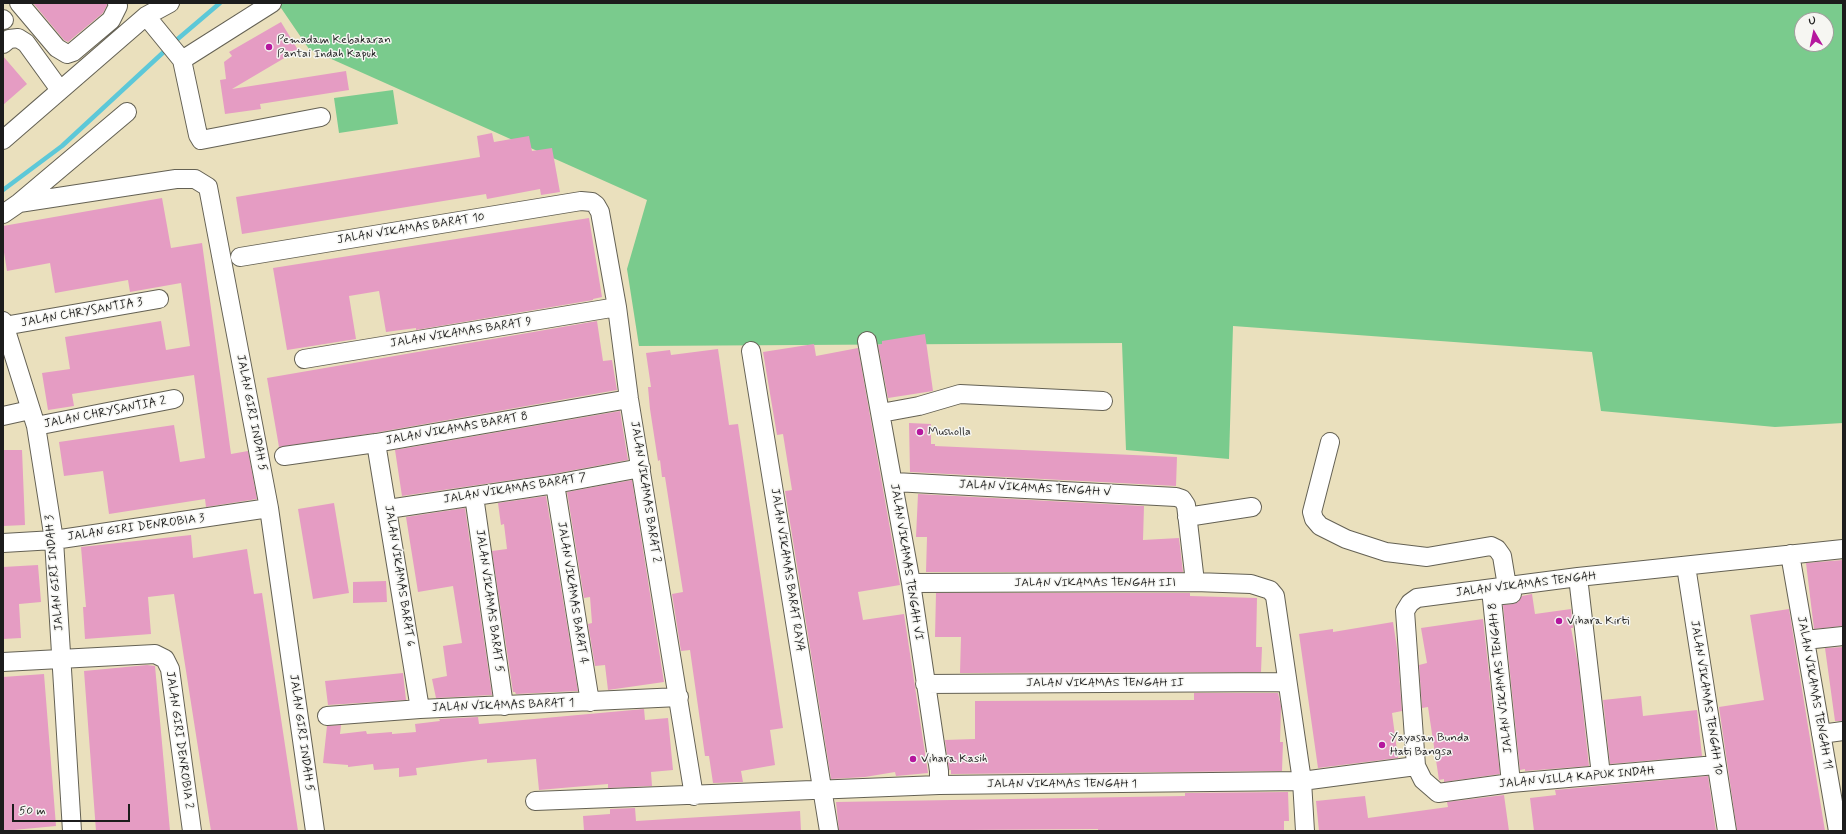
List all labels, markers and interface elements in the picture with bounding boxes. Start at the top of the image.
north arrow [1794,12,1834,52]
text: U [1808,14,1817,29]
place label: Pemadam Kebakaran Pantai Indah Kapuk [277,33,391,61]
marker: Pemadam Kebakaran Pantai Indah Kapuk [264,42,274,52]
street label: JALAN VIKAMAS BARAT 10 [336,210,486,248]
street label: JALAN CHRYSANTIA 3 [20,295,144,331]
street label: JALAN VIKAMAS BARAT 9 [389,315,533,351]
street label: JALAN GIRI INDAH 5 [233,354,269,472]
street label: JALAN CHRYSANTIA 2 [43,394,167,432]
street label: JALAN VIKAMAS BARAT 8 [385,409,529,449]
street label: JALAN VIKAMAS BARAT 2 [627,420,663,564]
place label: Musholla [928,425,971,439]
marker: Musholla [915,427,925,437]
street label: JALAN VIKAMAS BARAT 7 [443,471,587,507]
street label: JALAN VIKAMAS TENGAH V [959,478,1111,500]
street label: JALAN VIKAMAS TENGAH VI [886,483,926,641]
street label: JALAN VIKAMAS BARAT RAYA [767,487,807,653]
street label: JALAN VIKAMAS BARAT 6 [381,504,417,648]
street label: JALAN GIRI DENROBIA 3 [67,511,205,545]
street label: JALAN GIRI INDAH 3 [43,514,67,632]
street label: JALAN VIKAMAS BARAT 4 [554,521,590,665]
street label: JALAN VIKAMAS BARAT 5 [472,529,506,673]
street label: JALAN VIKAMAS TENGAH [1455,569,1597,601]
street label: JALAN VIKAMAS TENGAH III [1014,576,1176,590]
street label: JALAN VIKAMAS TENGAH 8 [1486,602,1516,754]
place label: Vihara Kirti [1567,614,1629,628]
street label: JALAN VIKAMAS TENGAH 11 [1793,615,1835,771]
marker: Vihara Kirti [1554,616,1564,626]
street label: JALAN VIKAMAS TENGAH 10 [1687,619,1725,777]
street label: JALAN GIRI DENROBIA 2 [162,670,196,810]
street label: JALAN GIRI INDAH 5 [286,673,316,793]
street label: JALAN VIKAMAS TENGAH II [1026,676,1184,690]
street label: JALAN VIKAMAS BARAT 1 [432,696,574,716]
place label: Yayasan Bunda Hati Bangsa [1390,731,1469,759]
marker: Yayasan Bunda Hati Bangsa [1377,740,1387,750]
place label: Vihara Kasih [921,752,988,766]
marker: Vihara Kasih [908,754,918,764]
street label: JALAN VILLA KAPUK INDAH [1499,764,1655,792]
street label: JALAN VIKAMAS TENGAH 1 [987,777,1137,791]
scale bar [14,796,132,822]
text: 50 m [19,803,46,819]

